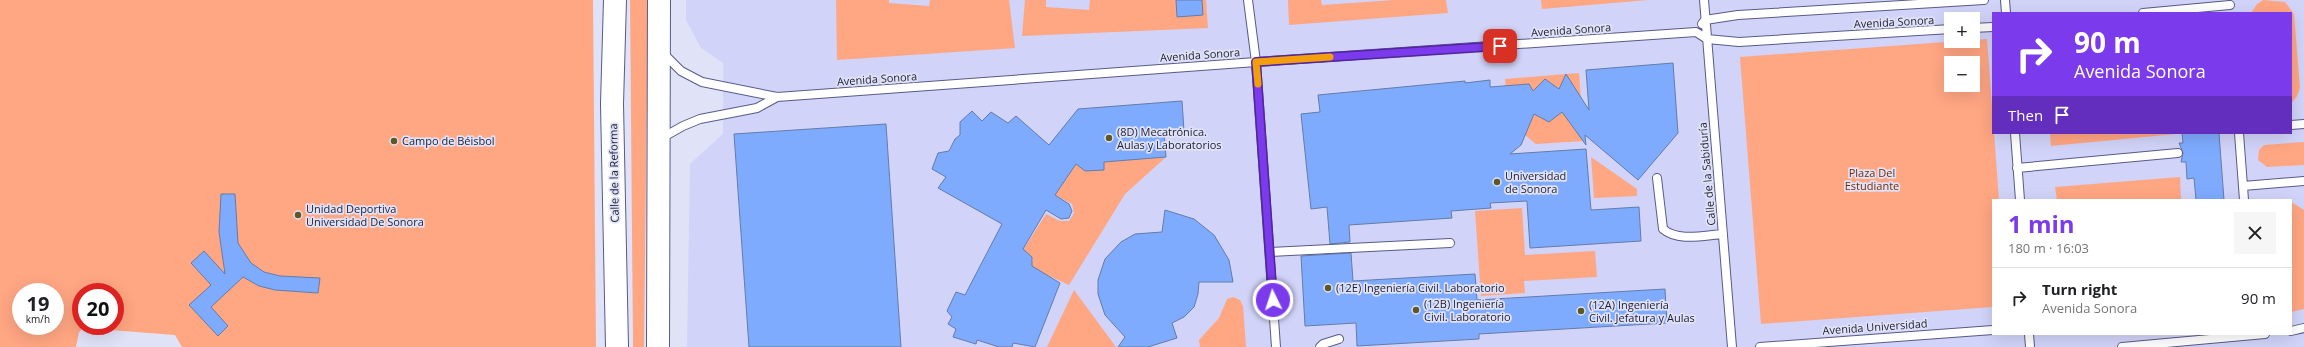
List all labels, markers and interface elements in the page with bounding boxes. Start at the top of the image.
street label: Avenida Sonora [1853,12,1935,31]
map controls [1944,12,1980,92]
button: + [1944,12,1980,48]
street label: Avenida Sonora [1530,19,1612,40]
text: 90 m [2074,23,2141,61]
icon: right [2008,28,2060,80]
pin [1483,29,1517,63]
icon: arrive [1489,35,1511,57]
street label: Avenida Sonora [1159,44,1241,65]
button: − [1944,56,1980,92]
text: Avenida Sonora [2074,59,2206,83]
street label: Avenida Sonora [836,68,918,89]
icon: arrive [2051,104,2073,126]
text: Then [2008,105,2043,125]
street label: Calle de la Sabiduría [1695,122,1718,226]
street label: Calle de la Reforma [605,123,622,223]
place label: (8D) Mecatrónica. Aulas y Laboratorios [1117,124,1222,152]
place label: Campo de Béisbol [402,133,495,148]
marker: (8D) Mecatrónica. Aulas y Laboratorios [1104,133,1114,143]
marker: Campo de Béisbol [389,136,399,146]
park label: Plaza Del Estudiante [1845,165,1899,193]
place label: Universidad de Sonora [1505,168,1566,196]
marker: Universidad de Sonora [1492,177,1502,187]
place label: Unidad Deportiva Universidad De Sonora [306,201,424,229]
text: 1 min [2008,207,2075,240]
marker: Unidad Deportiva Universidad De Sonora [293,210,303,220]
button: close [2234,212,2276,254]
text: 180 m · 16:03 [2008,239,2089,257]
position arrow [1252,279,1294,321]
text: Turn right [2042,279,2117,299]
place label: (12E) Ingeniería Civil. Laboratorio [1336,280,1505,295]
speed limit sign: 20 [72,283,124,335]
marker: (12E) Ingeniería Civil. Laboratorio [1323,283,1333,293]
icon: right [2008,287,2030,309]
text: 90 m [2241,288,2276,308]
text: 19 [27,290,49,317]
place label: (12B) Ingeniería Civil. Laboratorio [1424,296,1511,324]
place label: (12A) Ingeniería Civil. Jefatura y Aulas [1589,297,1695,325]
text: Avenida Sonora [2042,299,2137,317]
marker: (12B) Ingeniería Civil. Laboratorio [1411,305,1421,315]
marker: (12A) Ingeniería Civil. Jefatura y Aulas [1576,306,1586,316]
text: km/h [26,312,50,326]
street label: Avenida Universidad [1822,315,1928,338]

